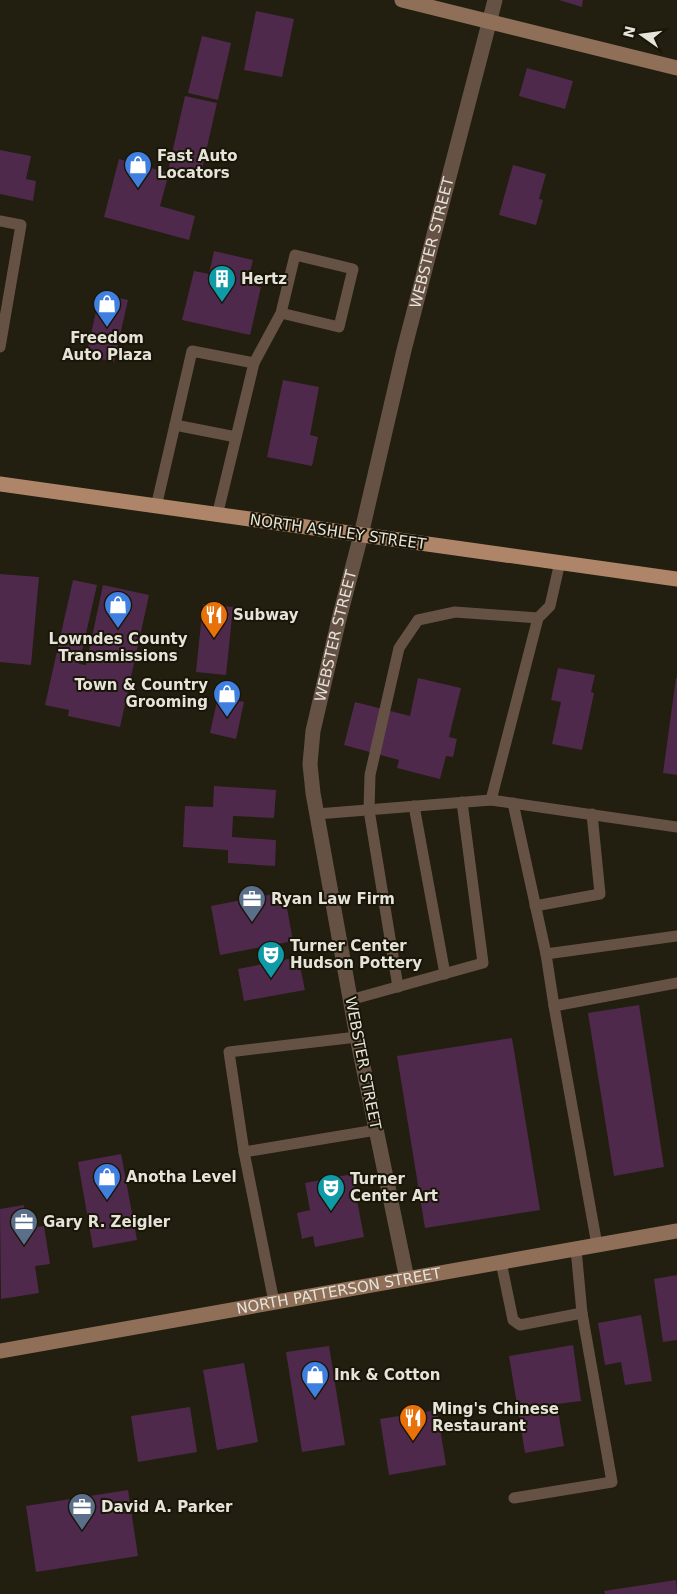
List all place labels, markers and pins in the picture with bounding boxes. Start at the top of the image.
place label: Fast Auto Locators [157,147,238,182]
shop icon: Fast Auto Locators [123,150,153,189]
building icon: Hertz [207,264,237,303]
place label: Hertz [241,270,287,288]
shop icon: Freedom Auto Plaza [92,289,122,328]
place label: Freedom Auto Plaza [62,329,152,364]
shop icon: Lowndes County Transmissions [103,590,133,629]
restaurant icon: Subway [199,600,229,639]
place label: Subway [233,606,299,624]
place label: Lowndes County Transmissions [48,630,188,665]
place label: Town & Country Grooming [74,676,208,711]
shop icon: Town & Country Grooming [212,679,242,718]
office icon: Ryan Law Firm [237,884,267,923]
place label: Ryan Law Firm [271,890,395,908]
place label: Turner Center Hudson Pottery [290,937,422,972]
theatre icon: Turner Center Hudson Pottery [256,940,286,979]
shop icon: Anotha Level [92,1162,122,1201]
place label: Anotha Level [126,1168,237,1186]
place label: Turner Center Art [350,1170,438,1205]
theatre icon: Turner Center Art [316,1173,346,1212]
office icon: Gary R. Zeigler [9,1207,39,1246]
place label: Gary R. Zeigler [43,1213,171,1231]
shop icon: Ink & Cotton [300,1360,330,1399]
place label: Ink & Cotton [334,1366,440,1384]
place label: Ming's Chinese Restaurant [432,1400,559,1435]
restaurant icon: Ming's Chinese Restaurant [398,1403,428,1442]
office icon: David A. Parker [67,1492,97,1531]
place label: David A. Parker [101,1498,233,1516]

